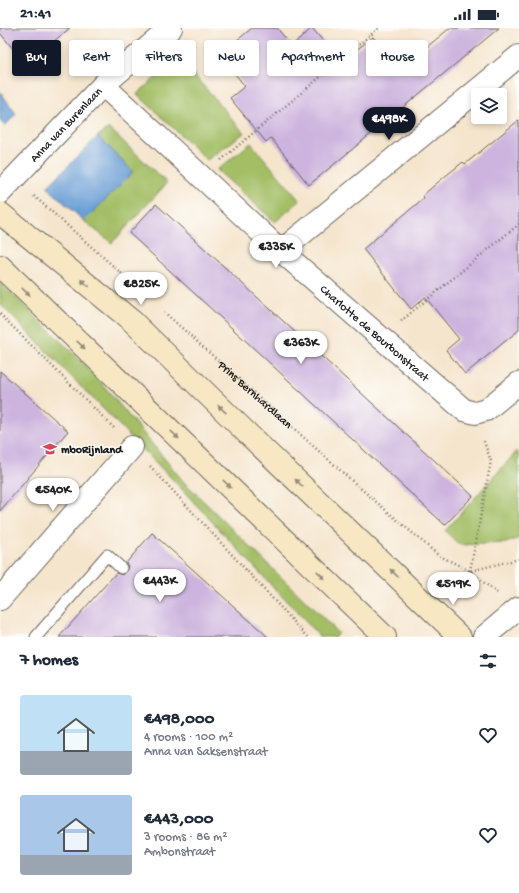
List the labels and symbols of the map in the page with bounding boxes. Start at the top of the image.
street label: Anna van Burenlaan [28,85,106,166]
pin: €498K [361,107,417,141]
pin: €335K [248,235,304,269]
pin: €825K [113,272,169,306]
one-way arrow [80,278,91,287]
street label: Charlotte de Bourbonstraat [316,283,432,386]
one-way arrow [21,287,31,297]
pin: €363K [273,331,329,365]
one-way arrow [76,340,86,350]
street label: Prins Bernhardlaan [213,358,294,433]
one-way arrow [217,404,227,414]
one-way arrow [170,430,180,439]
school or university icon: mboRijnland [42,441,58,457]
place label: mboRijnland [61,444,124,458]
pin: €540K [25,478,81,512]
one-way arrow [294,479,304,488]
one-way arrow [222,480,232,489]
one-way arrow [389,568,399,578]
pin: €443K [132,569,188,603]
one-way arrow [316,570,326,579]
pin: €519K [425,572,481,606]

